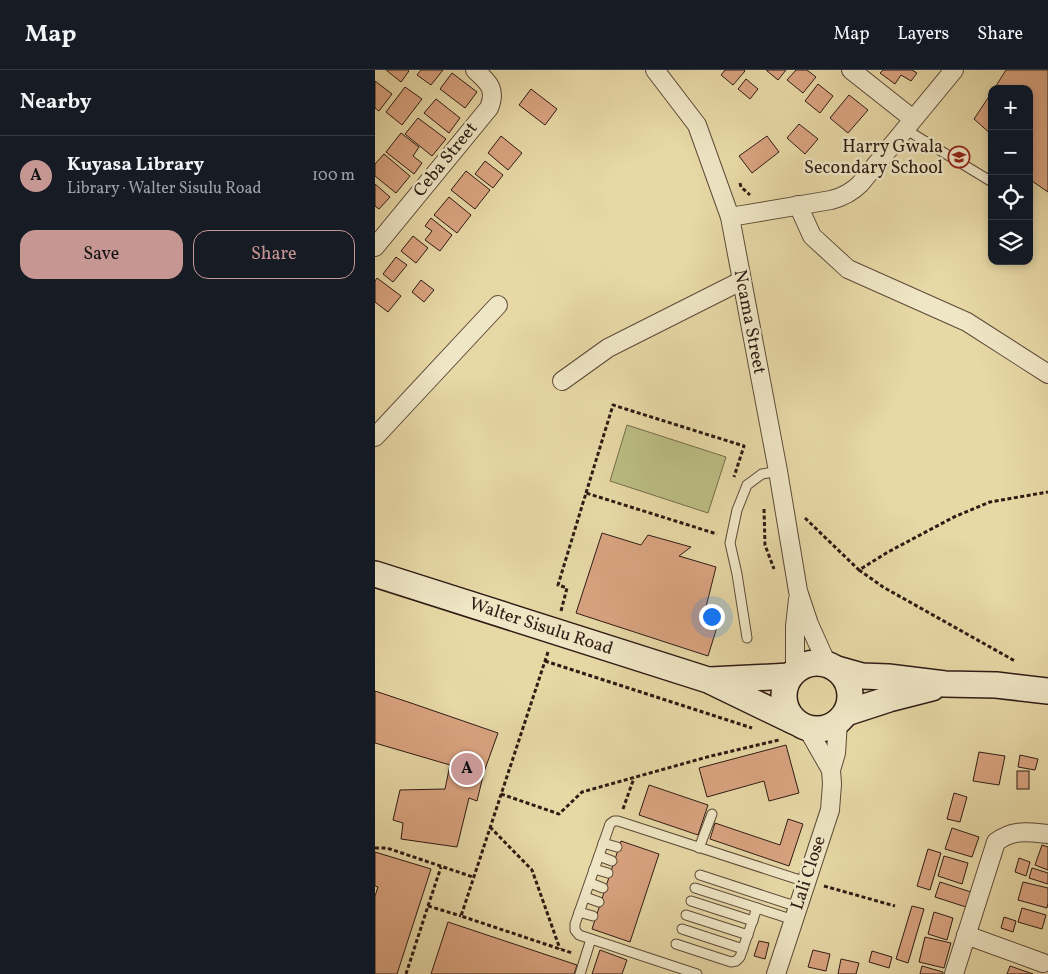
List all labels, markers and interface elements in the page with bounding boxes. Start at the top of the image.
text: Map [25,18,76,52]
text: Map [833,22,869,47]
text: Layers [897,22,949,47]
text: Share [977,22,1023,47]
map controls [988,85,1033,265]
button: + [988,85,1033,130]
text: Nearby [20,88,91,117]
street label: Ceba Street [408,117,484,203]
button: − [988,130,1033,175]
place label: Harry Gwala Secondary School [804,135,943,181]
school or university icon: Harry Gwala Secondary School [947,145,971,169]
text: Kuyasa Library [67,152,204,178]
text: A [30,165,42,187]
text: 100 m [312,165,355,187]
button: locate [988,175,1033,220]
text: Library · Walter Sisulu Road [67,178,261,200]
button: layers [988,220,1033,265]
button: Save [20,230,183,279]
button: Share [193,230,355,279]
street label: Ncama Street [727,268,771,376]
street label: Walter Sisulu Road [466,592,616,662]
your location [699,604,725,630]
pin: A [451,750,483,788]
street label: Lali Close [785,833,833,913]

